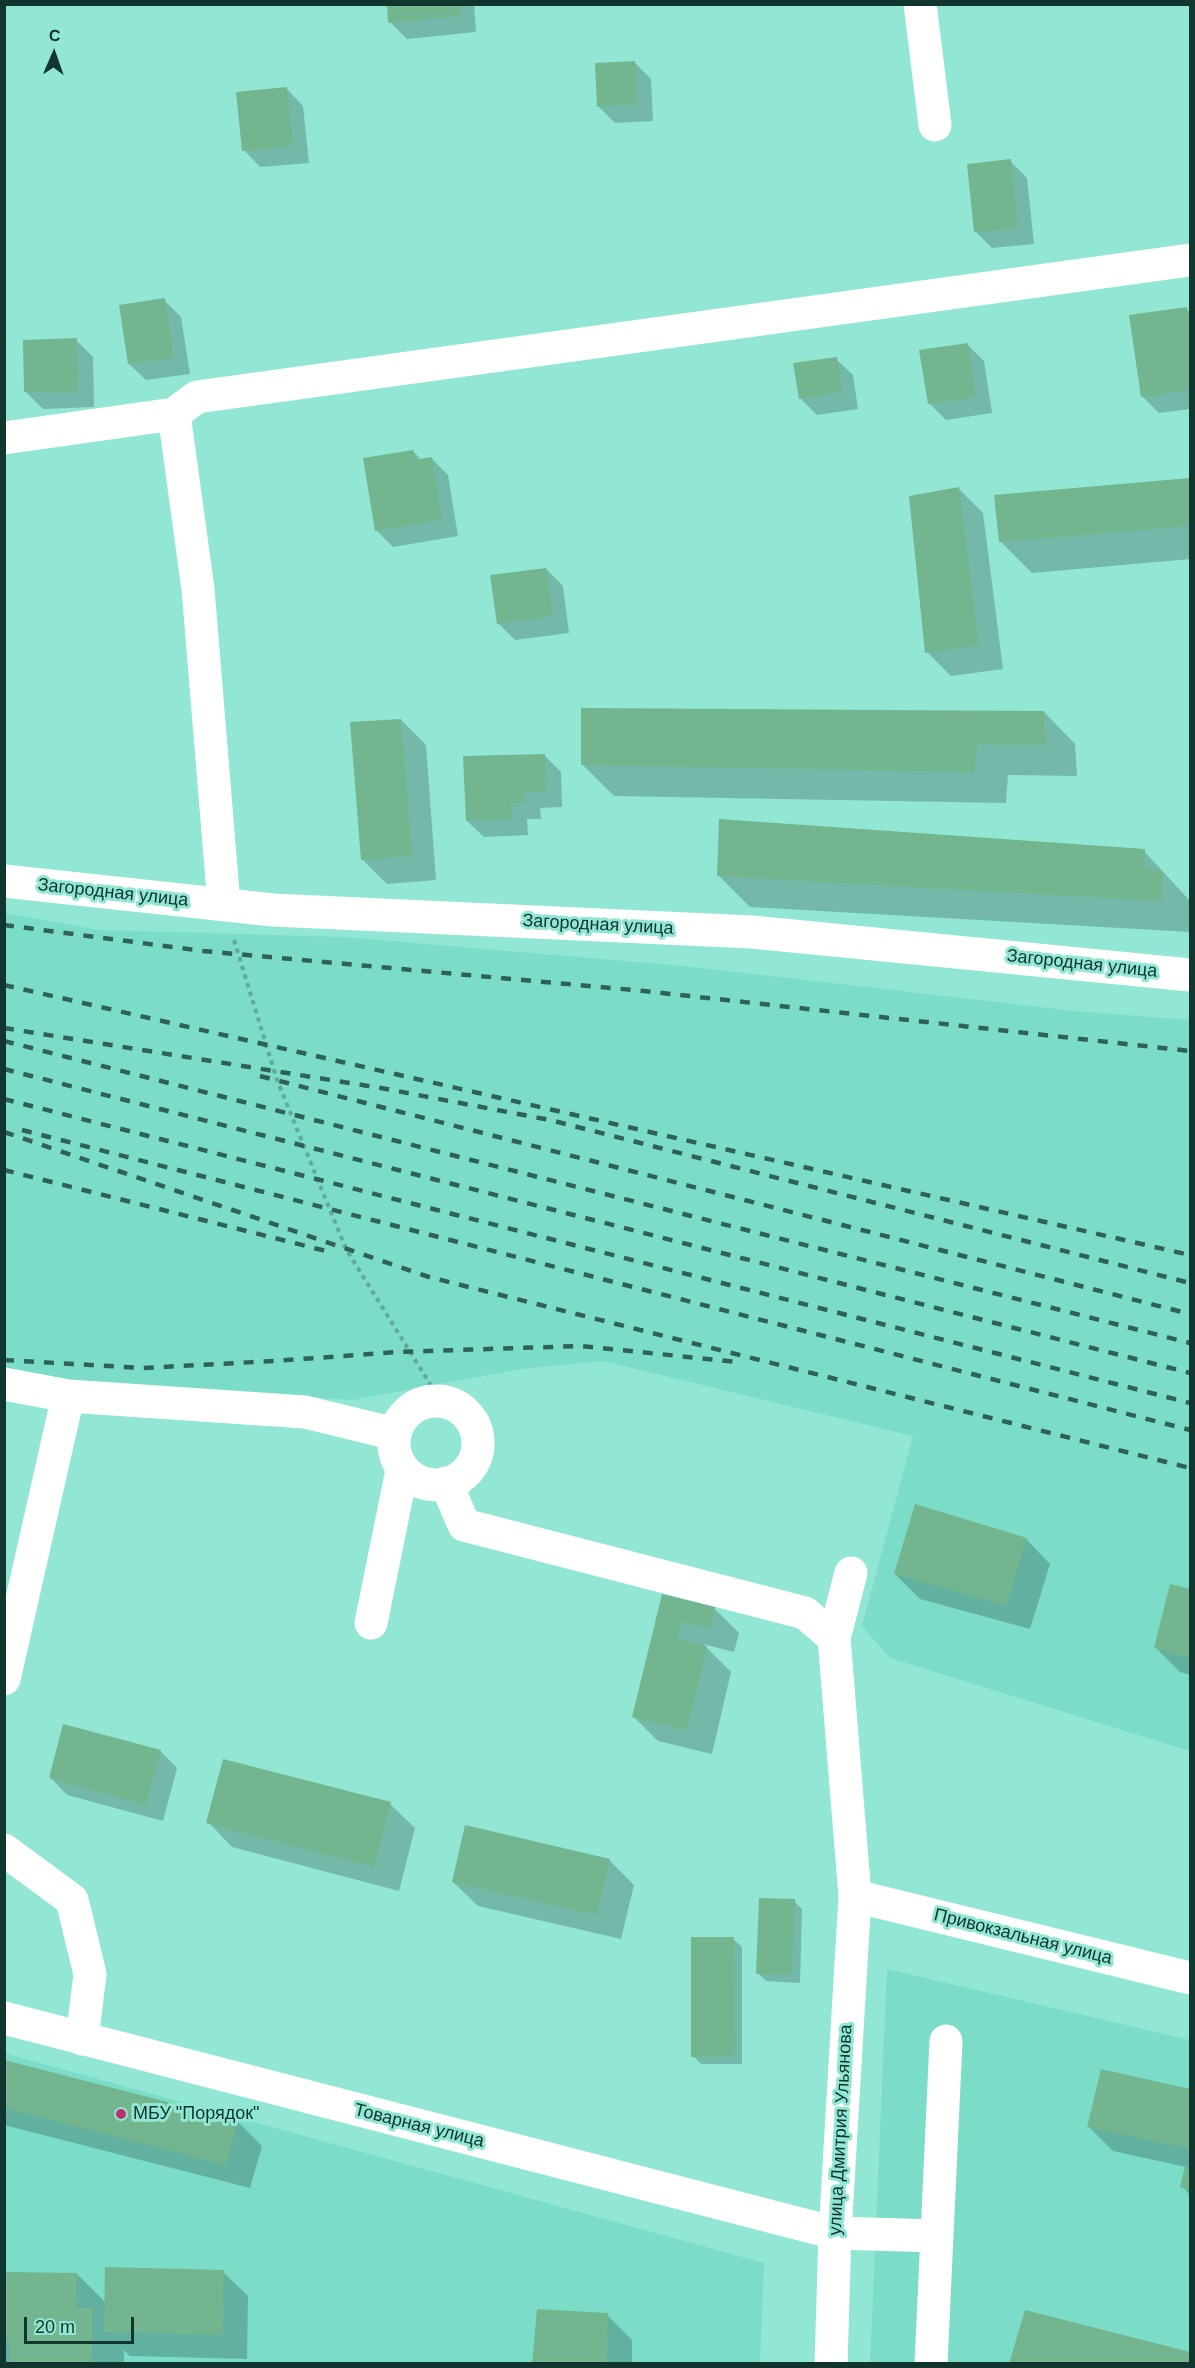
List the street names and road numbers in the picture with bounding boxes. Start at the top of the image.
street label: Загородная улица [37,874,189,912]
street label: Загородная улица [522,910,674,940]
street label: Загородная улица [1006,945,1158,983]
street label: Привокзальная улица [932,1904,1114,1970]
street label: улица Дмитрия Ульянова [825,2024,857,2236]
street label: Товарная улица [352,2099,486,2153]

